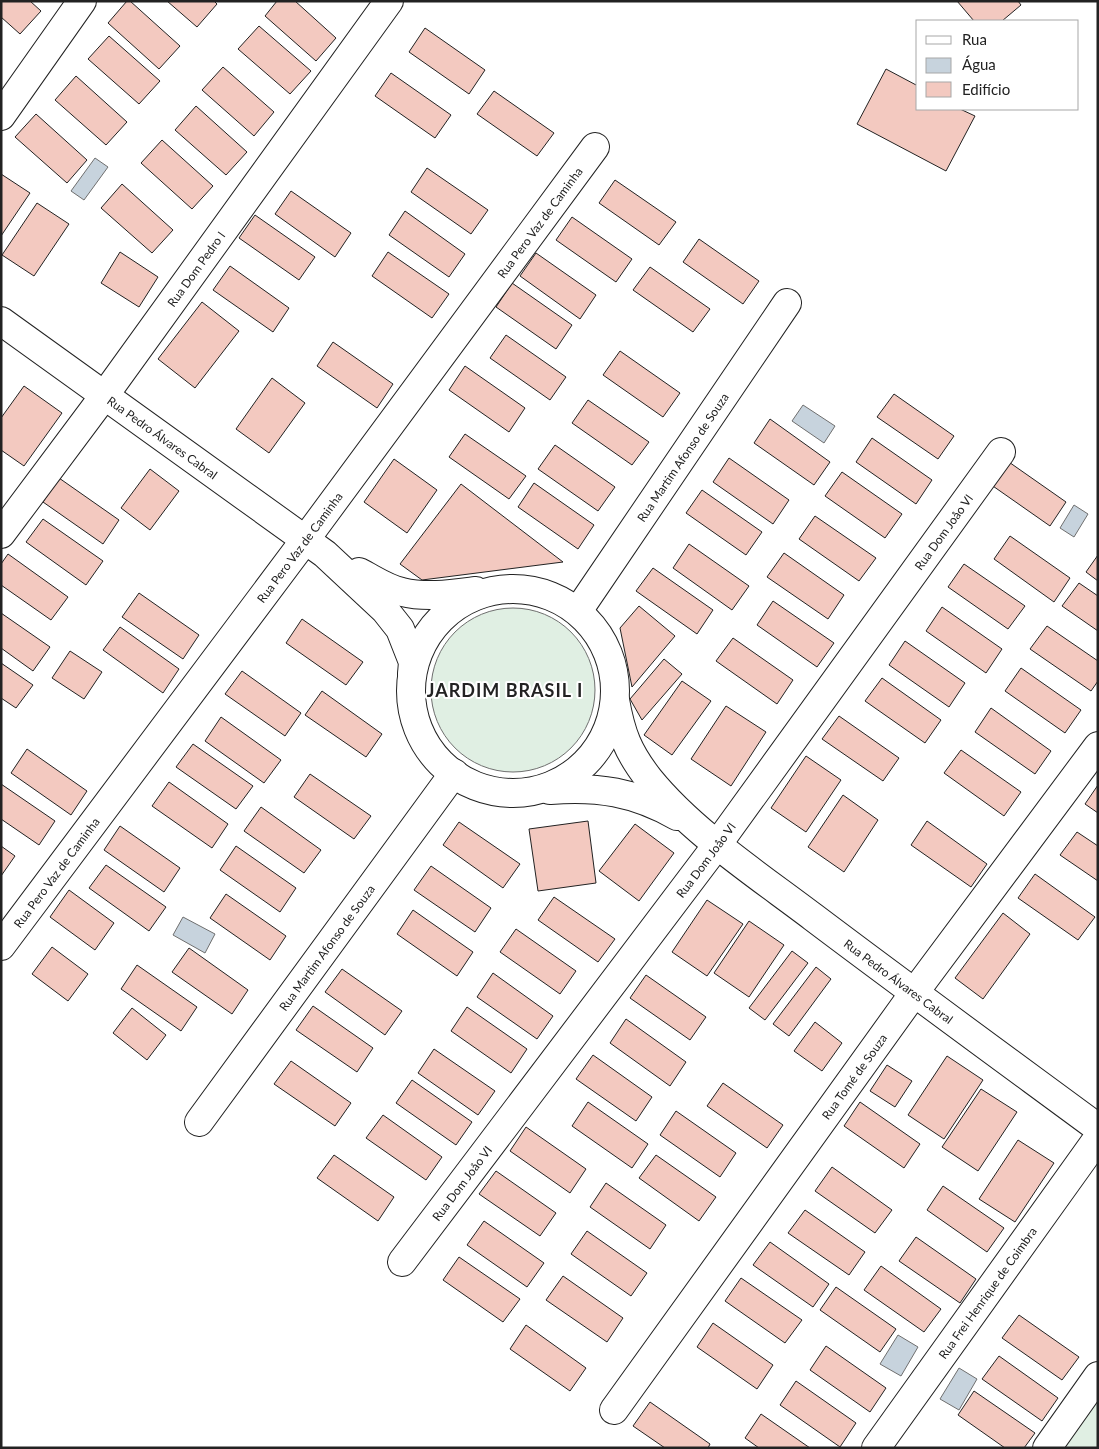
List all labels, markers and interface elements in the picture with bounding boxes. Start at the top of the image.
legend [916,20,1079,110]
text: Rua [962,30,987,48]
text: Água [962,55,996,73]
text: Edifício [962,80,1010,98]
street label: Rua Pero Vaz de Caminha [494,164,585,281]
street label: Rua Dom Pedro I [164,228,228,309]
street label: Rua Martim Afonso de Souza [633,390,731,524]
street label: Rua Pedro Álvares Cabral [105,393,221,482]
street label: Rua Pero Vaz de Caminha [253,489,345,605]
street label: Rua Dom Joåo VI [911,491,976,573]
district label: JARDIM BRASIL I [427,679,583,701]
street label: Rua Pero Vaz de Caminha [10,814,102,930]
street label: Rua Dom Joåo VI [673,819,739,900]
street label: Rua Martim Afonso de Souza [275,882,377,1014]
street label: Rua Pedro Álvares Cabral [841,936,956,1026]
street label: Rua Tomé de Souza [818,1031,890,1122]
street label: Rua Dom Joåo VI [429,1143,495,1223]
street label: Rua Frei Henrique de Coimbra [935,1224,1039,1362]

